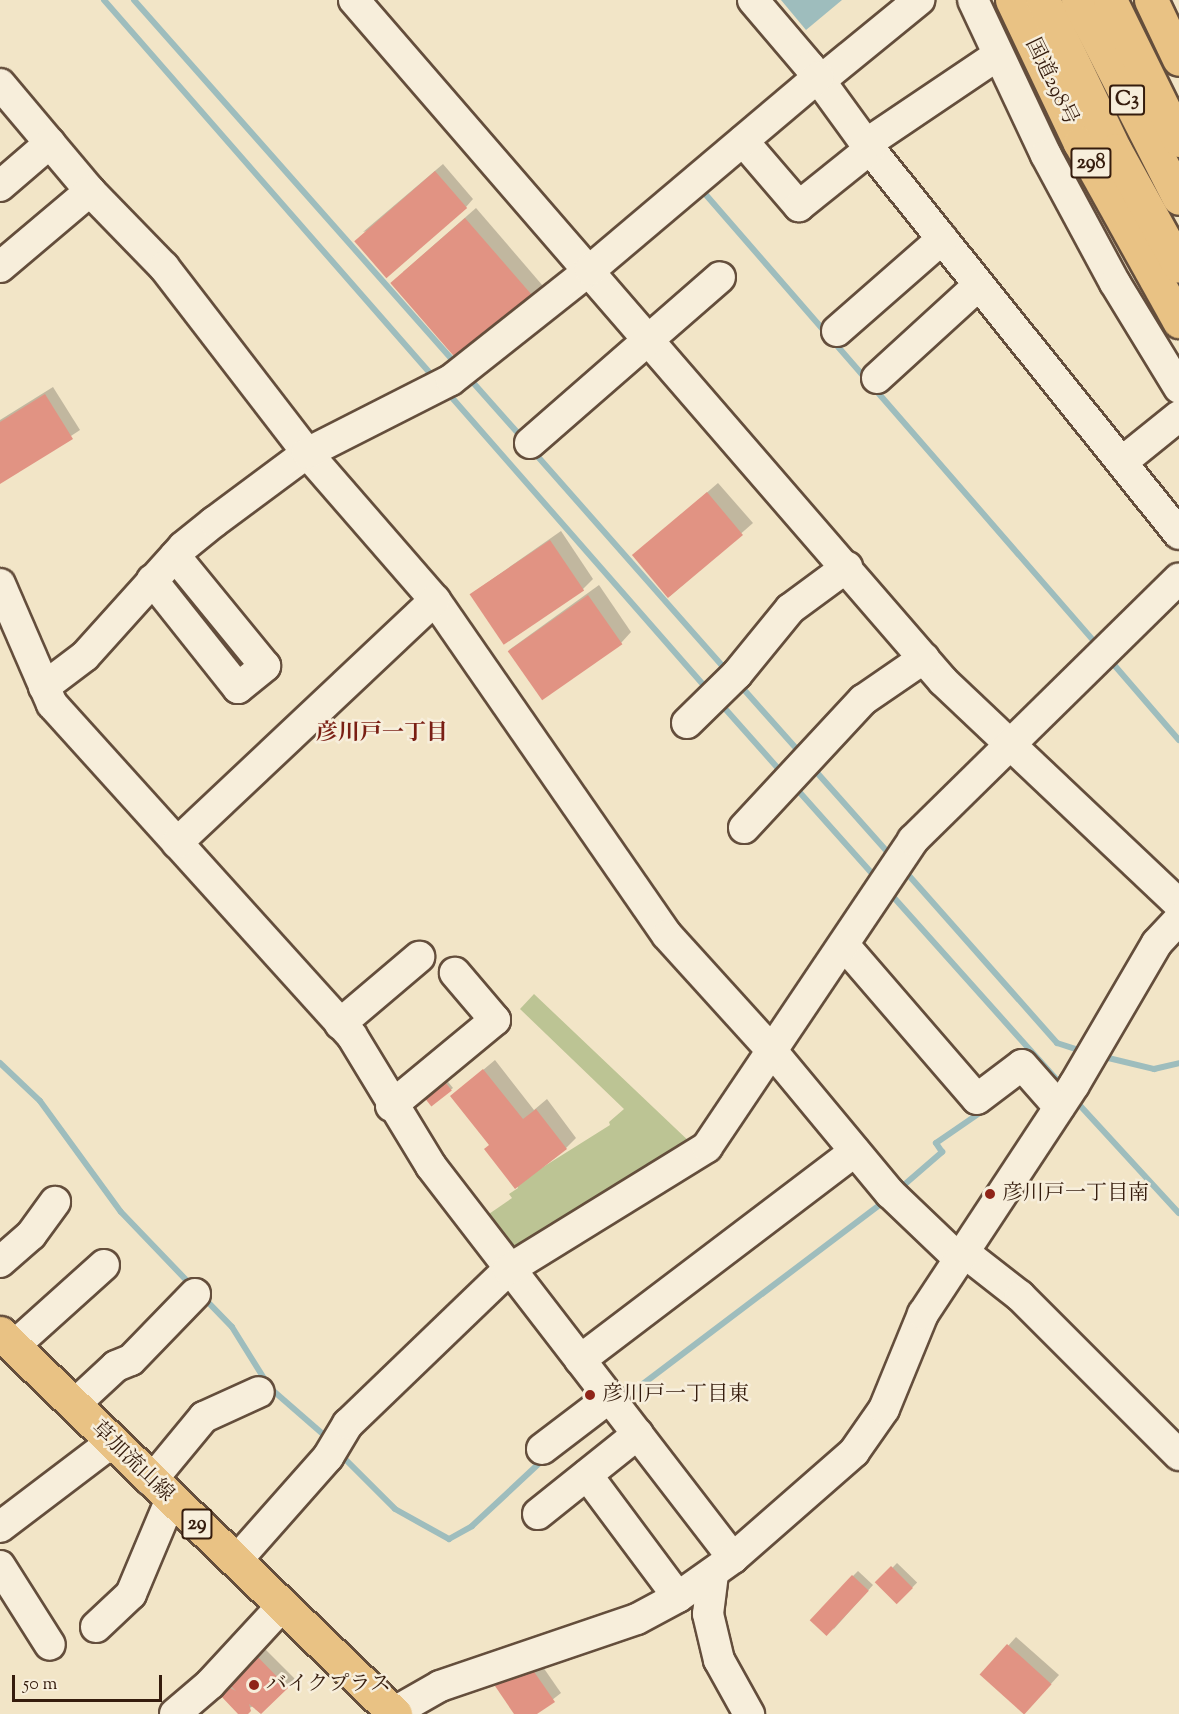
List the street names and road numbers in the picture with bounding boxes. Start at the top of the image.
street label: 国道298号 [1019,34,1083,130]
road number: C3 [1109,83,1145,117]
road number: 298 [1070,146,1112,180]
street label: 草加流山線 [85,1416,179,1508]
road number: 29 [180,1507,214,1541]

